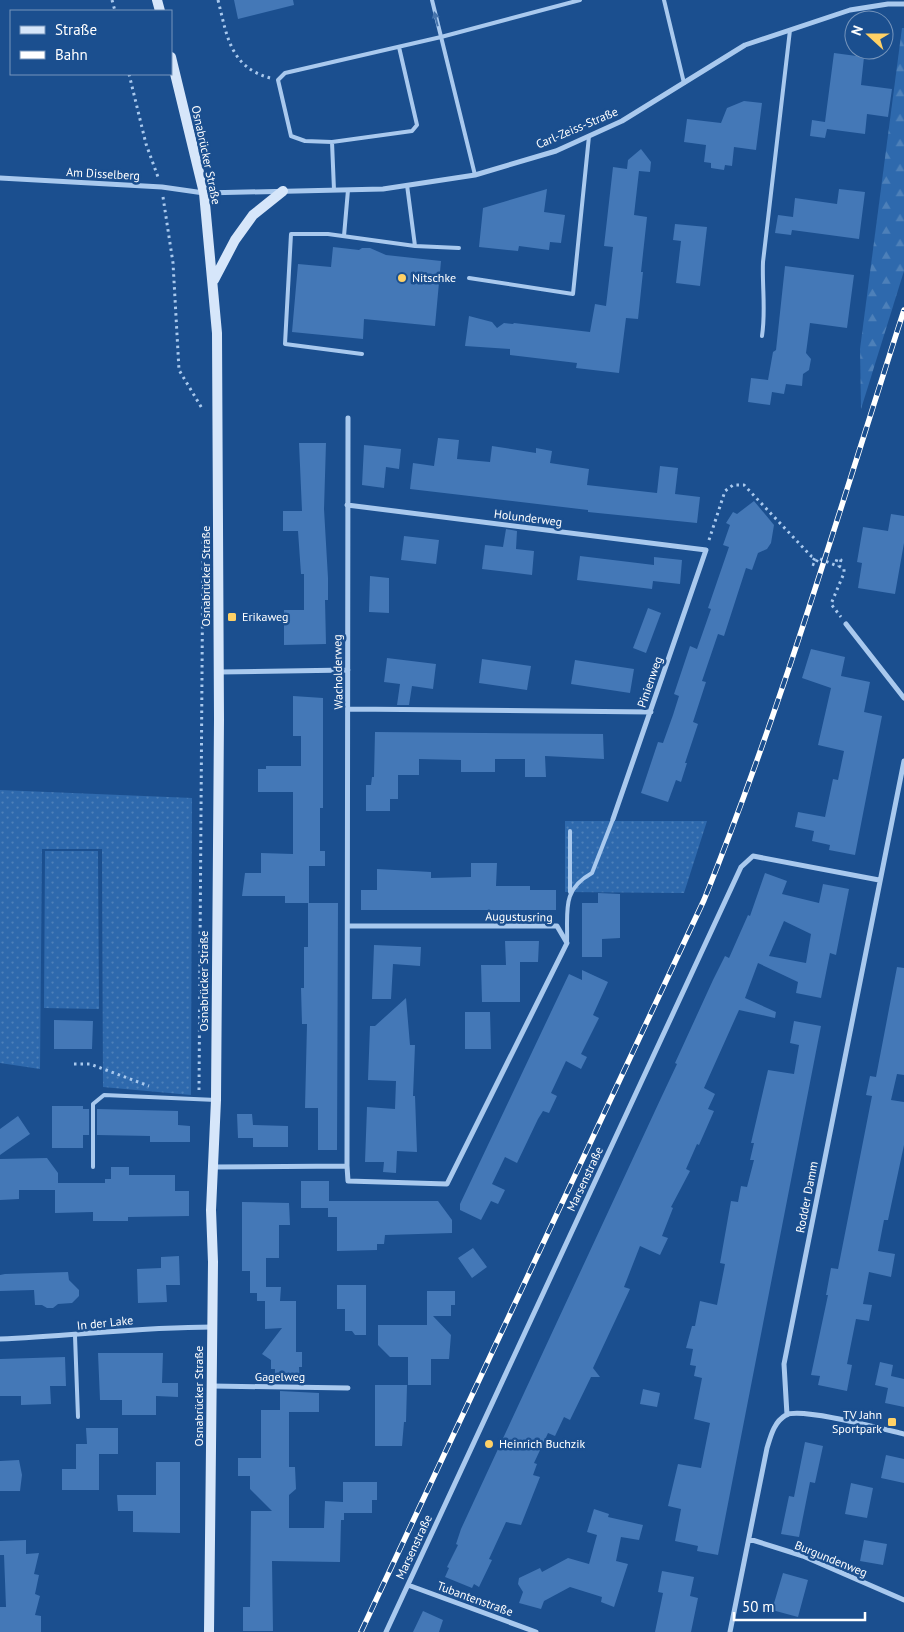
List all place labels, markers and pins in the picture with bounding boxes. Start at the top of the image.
place label: Nitschke [412,270,456,285]
marker: Nitschke [396,272,408,284]
place label: Erikaweg [242,609,289,624]
marker: Erikaweg [226,611,238,623]
place label: TV Jahn Sportpark [832,1407,882,1436]
marker: TV Jahn Sportpark [886,1416,898,1428]
place label: Heinrich Buchzik [499,1436,585,1451]
marker: Heinrich Buchzik [483,1438,495,1450]

